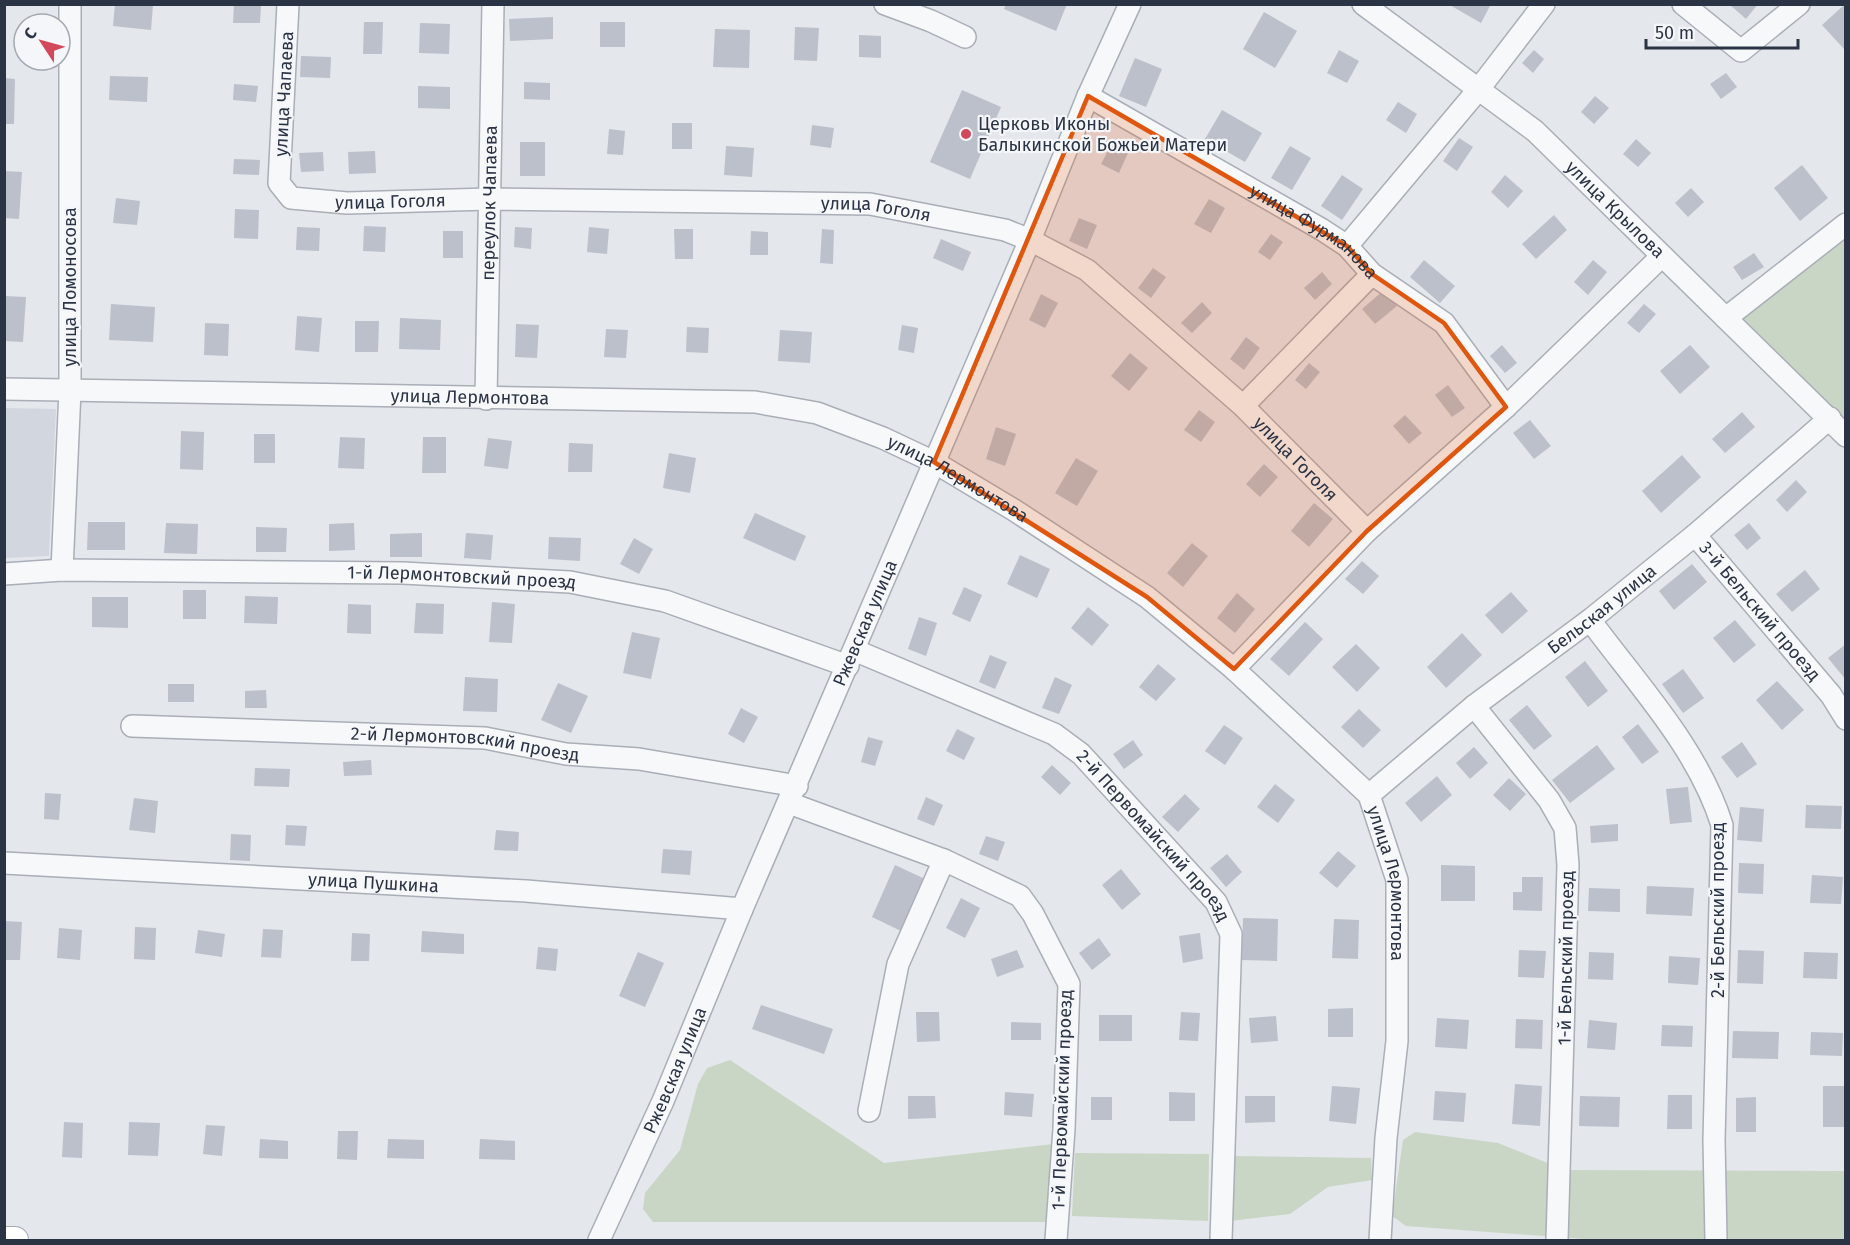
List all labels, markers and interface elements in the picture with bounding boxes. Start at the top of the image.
north arrow [12,12,72,72]
scale bar [1646,12,1798,50]
text: 50 m [1655,22,1694,44]
text: С [20,24,41,43]
street label: улица Чапаева [270,31,298,157]
place label: Церковь Иконы Балыкинской Божьей Матери [978,113,1227,156]
street label: переулок Чапаева [477,125,502,281]
marker: Церковь Иконы Балыкинской Божьей Матери [959,127,973,141]
street label: улица Крылова [1561,156,1669,263]
street label: улица Фурманова [1246,180,1382,284]
street label: улица Гоголя [334,189,446,214]
street label: улица Гоголя [821,192,933,226]
street label: улица Ломоносова [59,207,81,367]
street label: улица Лермонтова [390,385,549,409]
street label: улица Гоголя [1249,412,1342,506]
street label: улица Лермонтова [884,431,1033,527]
street label: 3-й Бельский проезд [1694,537,1825,685]
street label: Ржевская улица [828,557,902,689]
street label: Бельская улица [1543,560,1661,659]
street label: 1-й Лермонтовский проезд [347,562,578,594]
street label: 2-й Лермонтовский проезд [350,722,580,766]
street label: 2-й Первомайский проезд [1072,745,1235,925]
street label: улица Лермонтова [1362,803,1408,961]
street label: 2-й Бельский проезд [1707,822,1729,998]
street label: улица Пушкина [307,868,439,897]
street label: 1-й Бельский проезд [1553,870,1579,1046]
street label: 1-й Первомайский проезд [1047,989,1077,1211]
street label: Ржевская улица [639,1004,711,1137]

